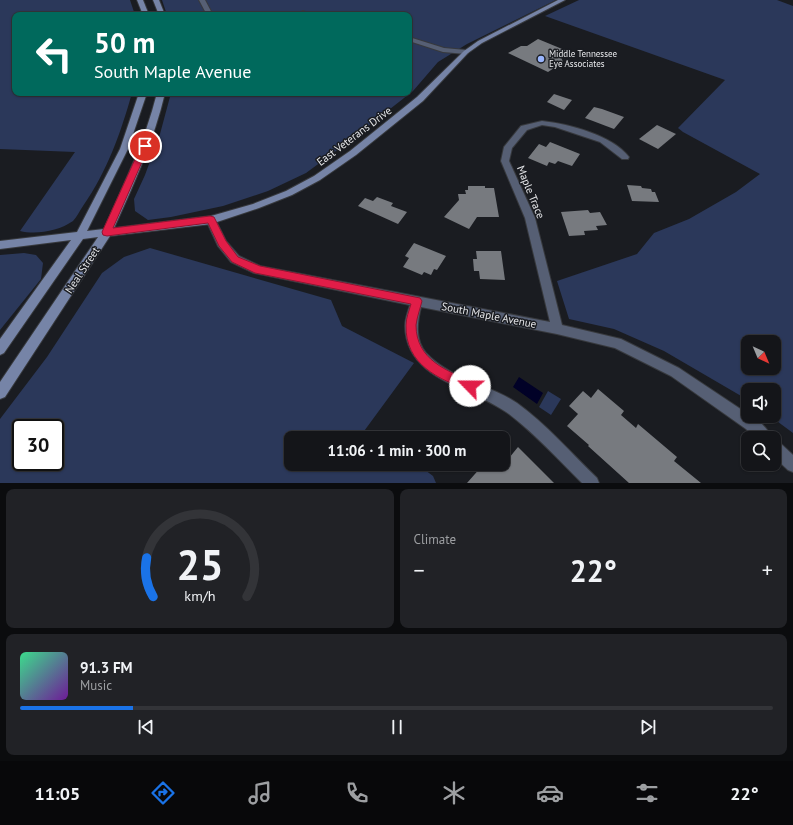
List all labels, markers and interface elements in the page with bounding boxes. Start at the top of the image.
text: 50 m [94,24,155,61]
icon: left [28,28,80,80]
place label: Middle Tennessee Eye Associates [549,48,617,69]
marker: Middle Tennessee Eye Associates [536,54,546,64]
text: South Maple Avenue [94,60,251,83]
street label: East Veterans Drive [314,103,395,169]
pin [128,129,162,163]
icon: arrive [134,135,156,157]
street label: Maple Trace [514,163,548,221]
street label: Neal Street [62,244,102,296]
street label: South Maple Avenue [440,299,538,331]
north arrow [741,335,781,375]
map controls [741,335,781,471]
position arrow [449,365,491,407]
button: sound [741,383,781,423]
speed limit sign: 30 [12,419,64,471]
button: search [741,431,781,471]
text: 11:06 · 1 min · 300 m [328,441,466,460]
text: Climate [414,531,456,548]
text: 25 [176,537,223,590]
text: 22° [570,551,617,590]
text: − [414,556,425,584]
text: + [762,556,773,584]
text: km/h [184,585,215,604]
text: 91.3 FM [80,658,133,677]
text: Music [80,677,112,694]
icon: previous [135,716,157,738]
icon: pause [386,716,408,738]
icon: next [637,716,659,738]
icon: directions [149,779,177,807]
icon: music [246,779,274,807]
icon: phone [343,779,371,807]
icon: climate [440,779,468,807]
icon: car [536,779,564,807]
icon: filters [633,779,661,807]
text: 11:05 [34,782,80,805]
text: 22° [730,782,759,805]

